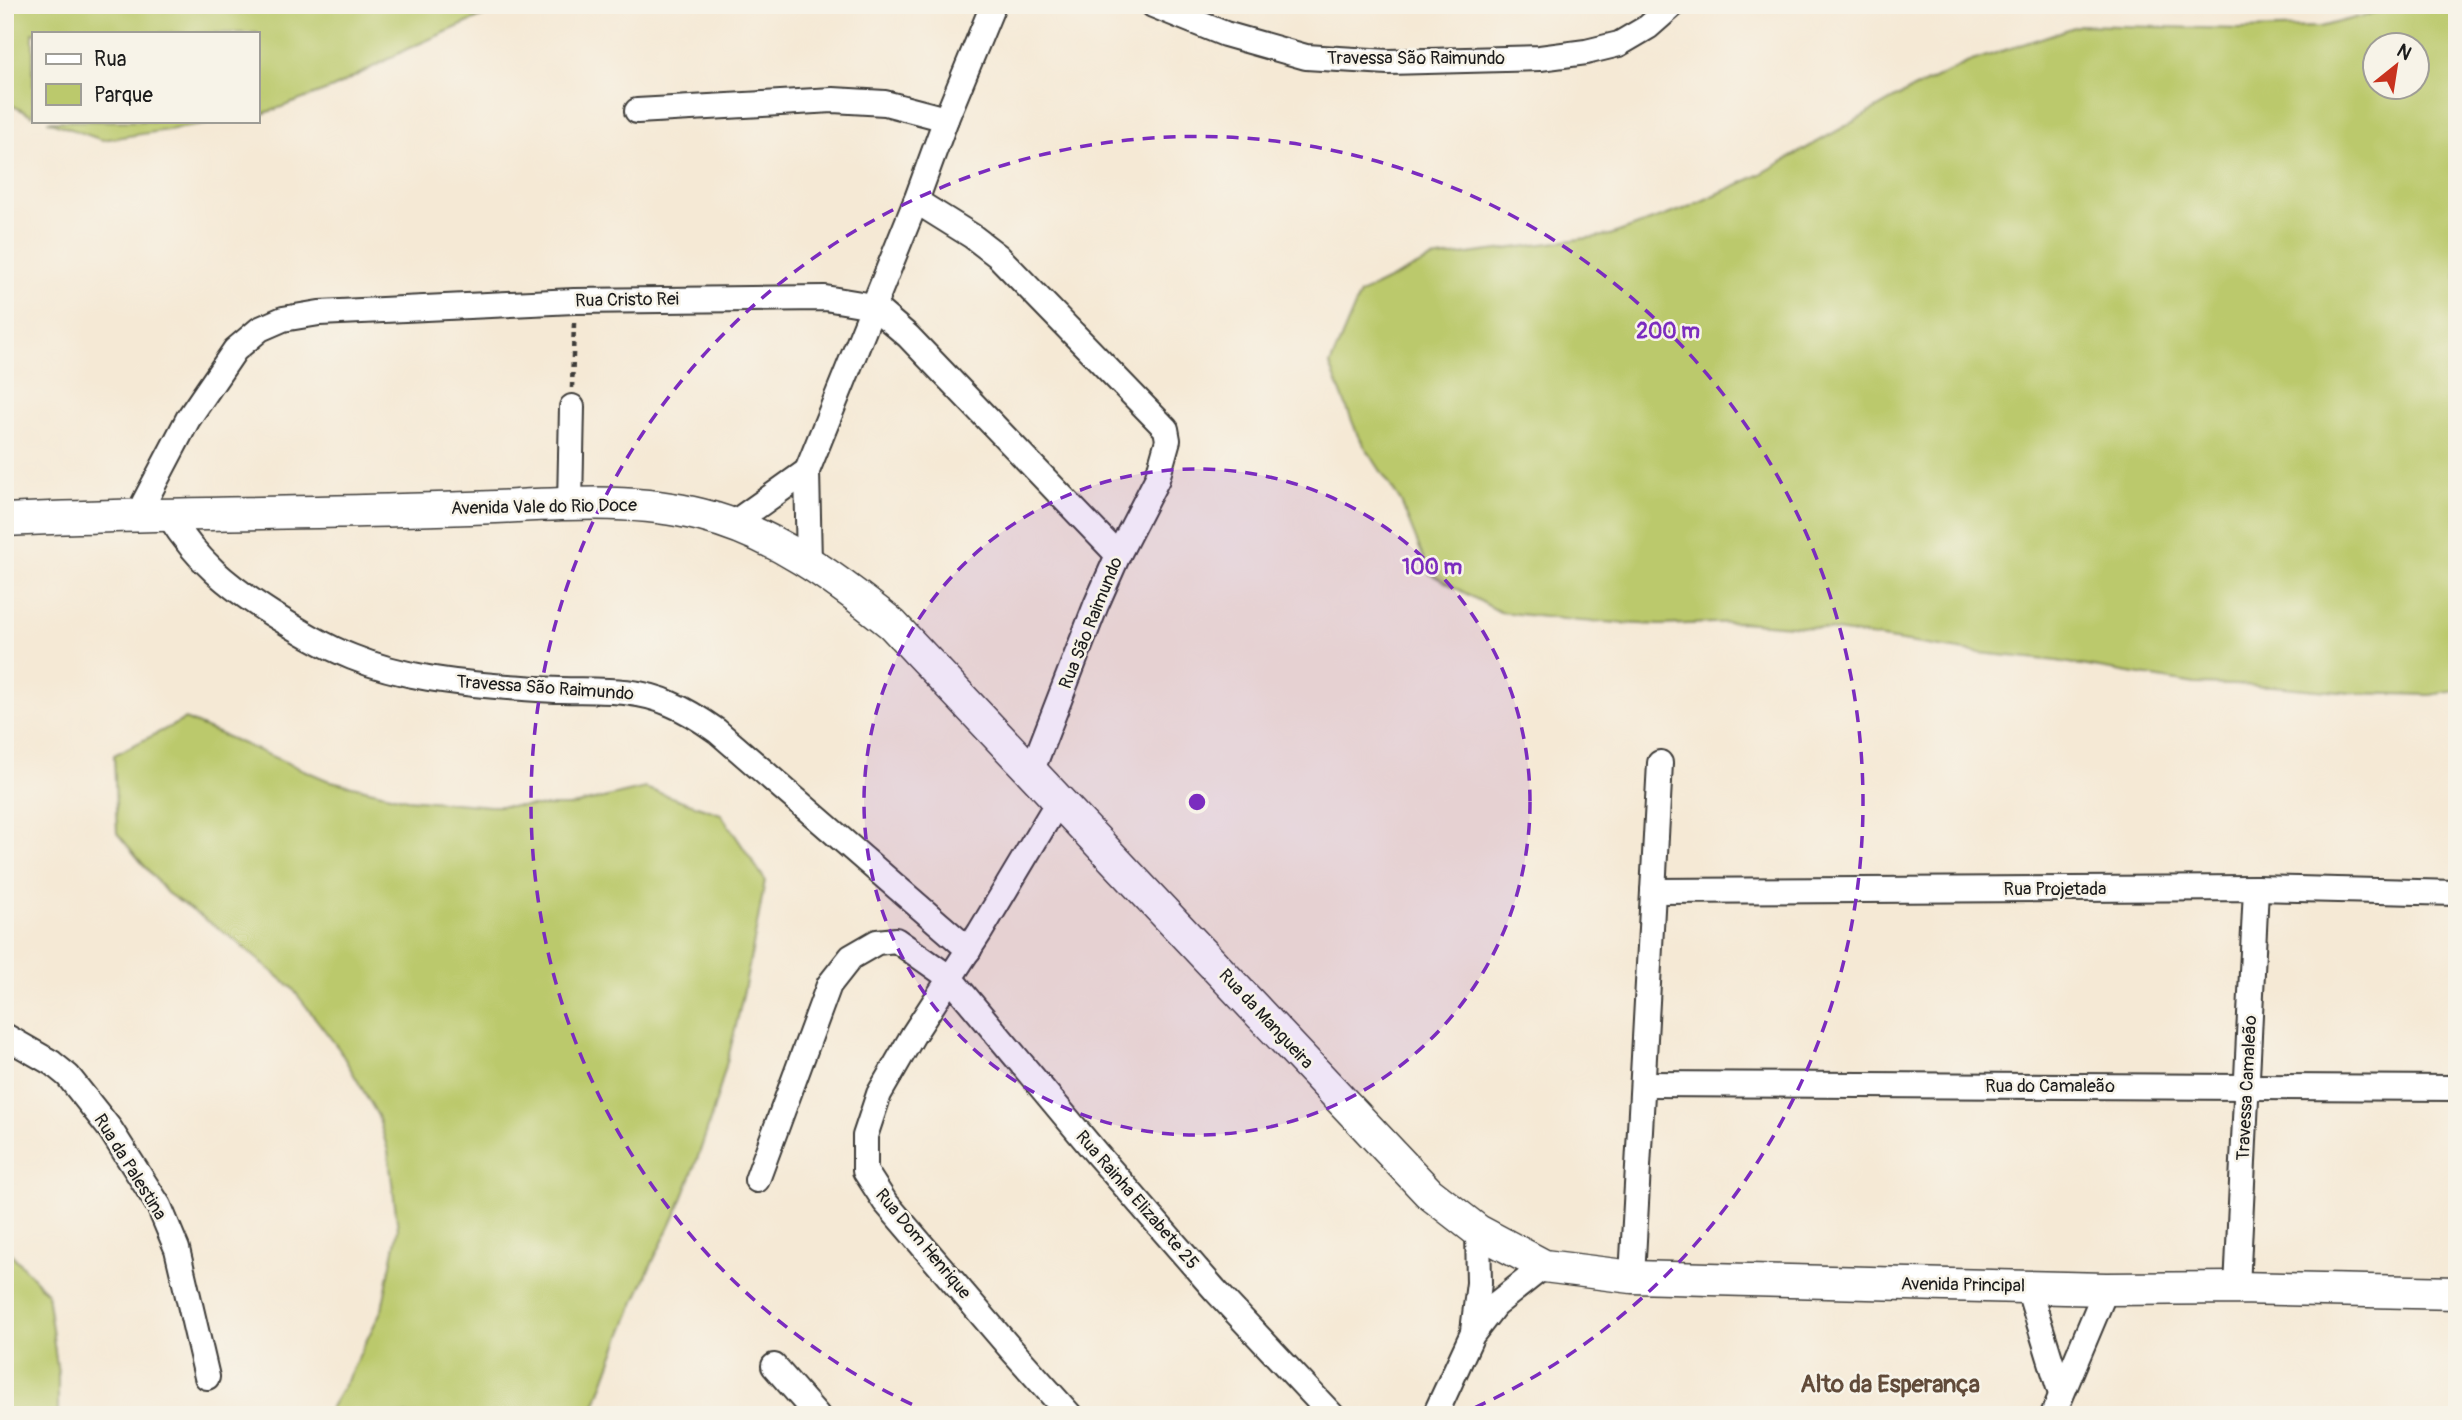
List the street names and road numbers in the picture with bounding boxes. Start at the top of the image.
street label: Travessa São Raimundo [1327,47,1505,70]
street label: Rua Cristo Rei [575,288,679,312]
street label: Avenida Vale do Rio Doce [451,494,637,520]
street label: Rua São Raimundo [1054,553,1128,692]
street label: Travessa São Raimundo [455,670,635,706]
street label: Rua Projetada [2004,878,2106,901]
street label: Rua da Mangueira [1214,964,1318,1074]
street label: Travessa Camaleão [2232,1014,2262,1161]
street label: Rua do Camaleão [1985,1075,2115,1098]
street label: Rua da Palestina [88,1110,172,1224]
street label: Rua Rainha Elizabete 25 [1070,1126,1204,1274]
street label: Rua Dom Henrique [870,1184,976,1304]
street label: Avenida Principal [1901,1272,2025,1298]

